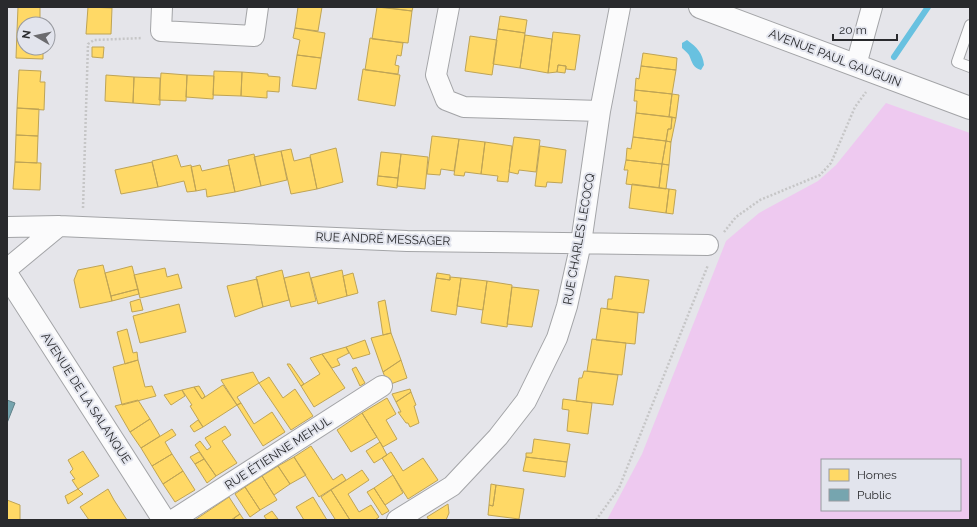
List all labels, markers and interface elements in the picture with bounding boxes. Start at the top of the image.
north arrow [16,16,56,56]
scale bar [833,16,897,42]
text: 20 m [839,23,867,37]
street label: AVENUE PAUL GAUGUIN [767,26,903,90]
text: N [20,29,34,40]
street label: RUE CHARLES LECOCQ [561,172,597,306]
street label: RUE ANDRÉ MESSAGER [315,230,451,248]
street label: AVENUE DE LA SALANQUE [38,330,134,466]
street label: RUE ÉTIENNE MEHUL [222,413,334,493]
legend [821,459,961,511]
text: Homes [857,468,897,482]
text: Public [857,488,892,502]

